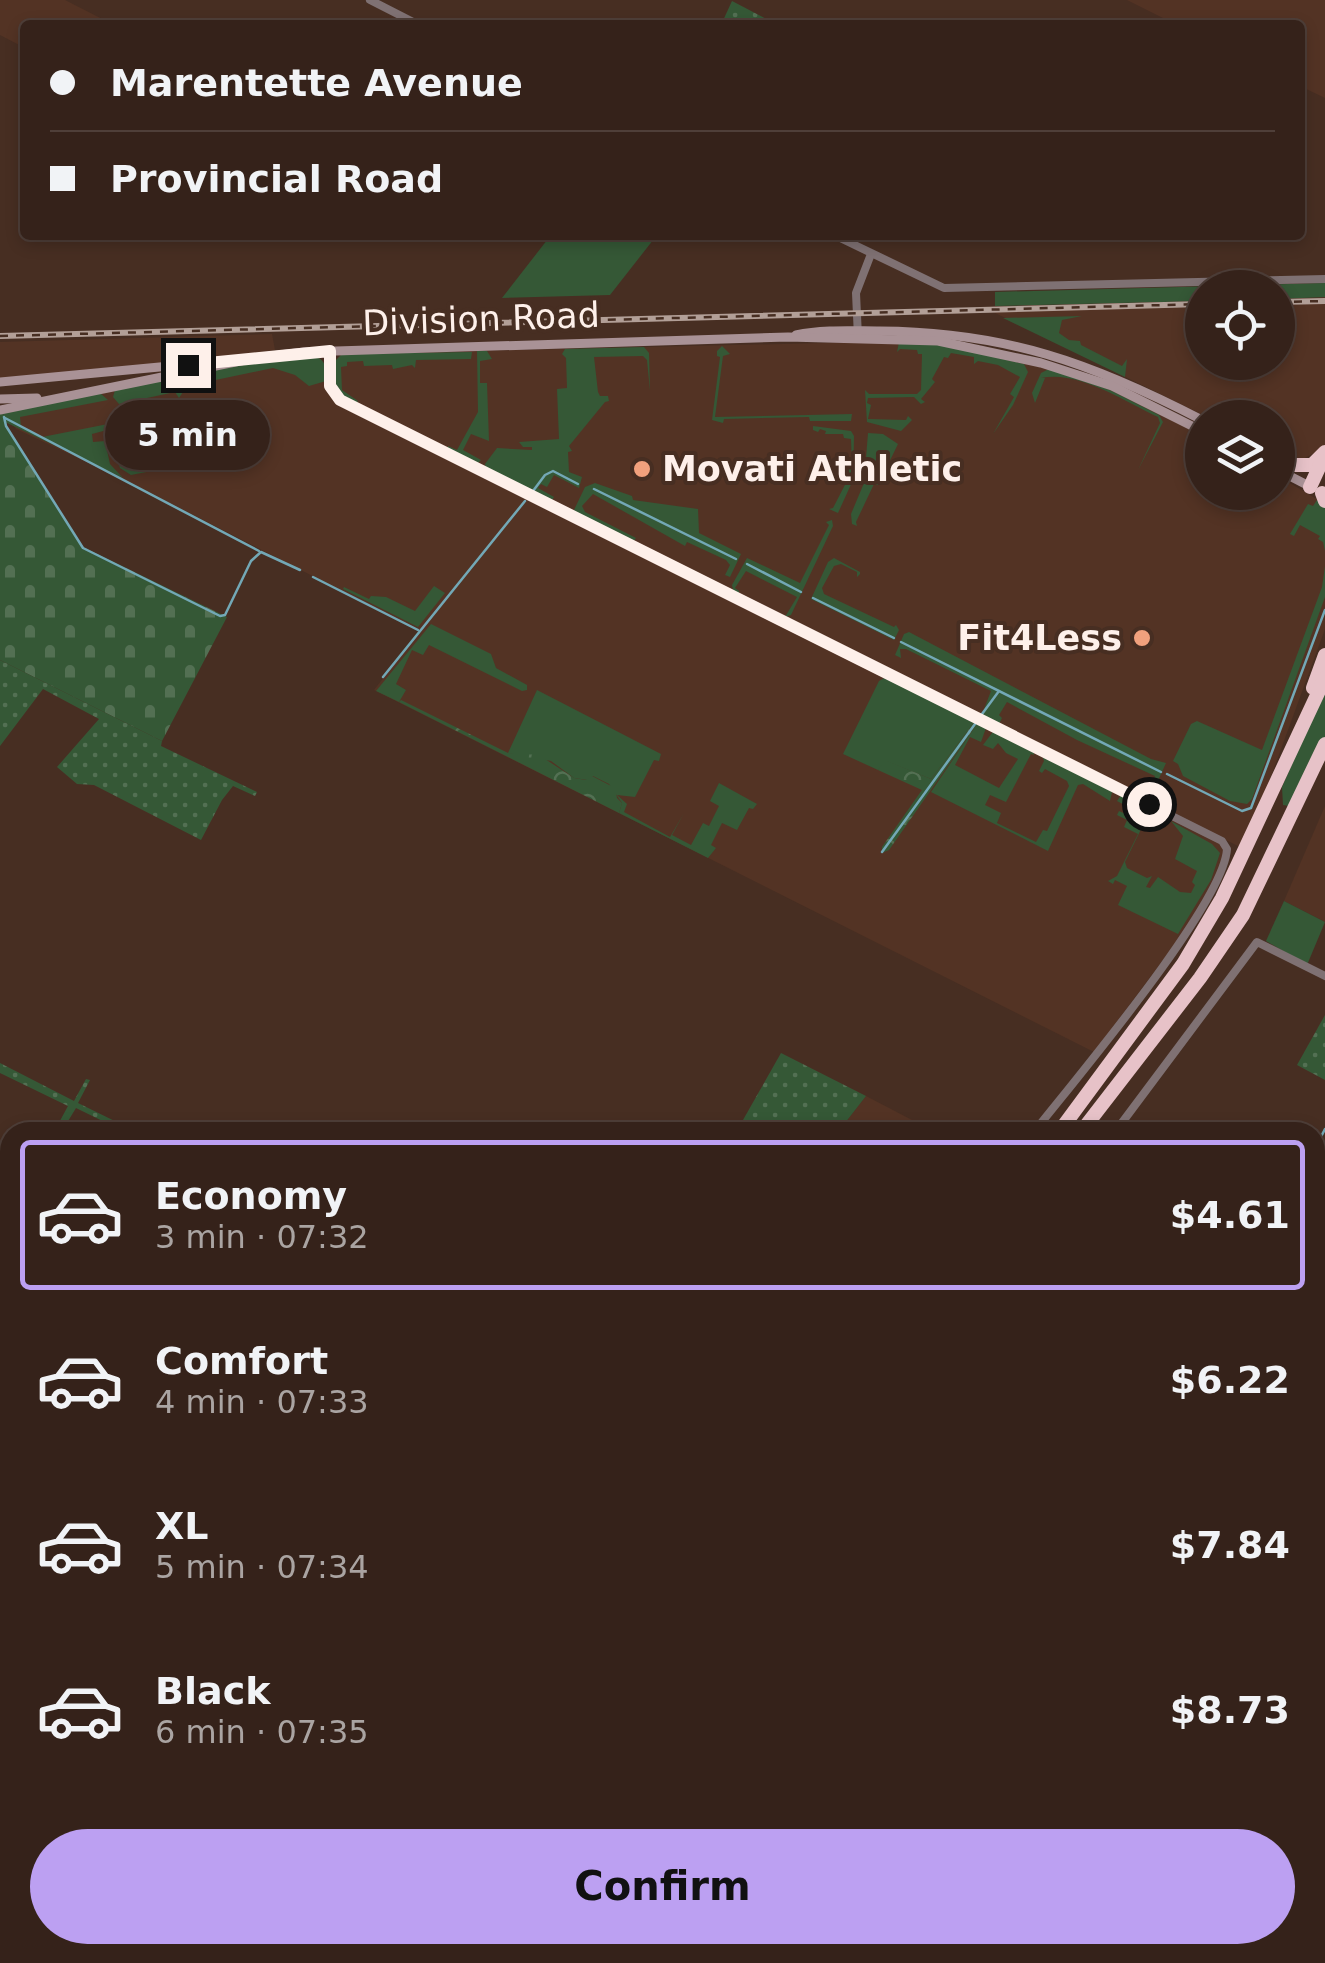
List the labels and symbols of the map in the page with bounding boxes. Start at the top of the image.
street label: Division Road [362,295,600,343]
route end [166,343,211,388]
callout: 5 min [106,400,270,470]
place label: Movati Athletic [662,449,962,489]
marker: Movati Athletic [631,458,653,480]
place label: Fit4Less [957,618,1122,658]
marker: Fit4Less [1131,627,1153,649]
route start [1127,782,1172,827]

